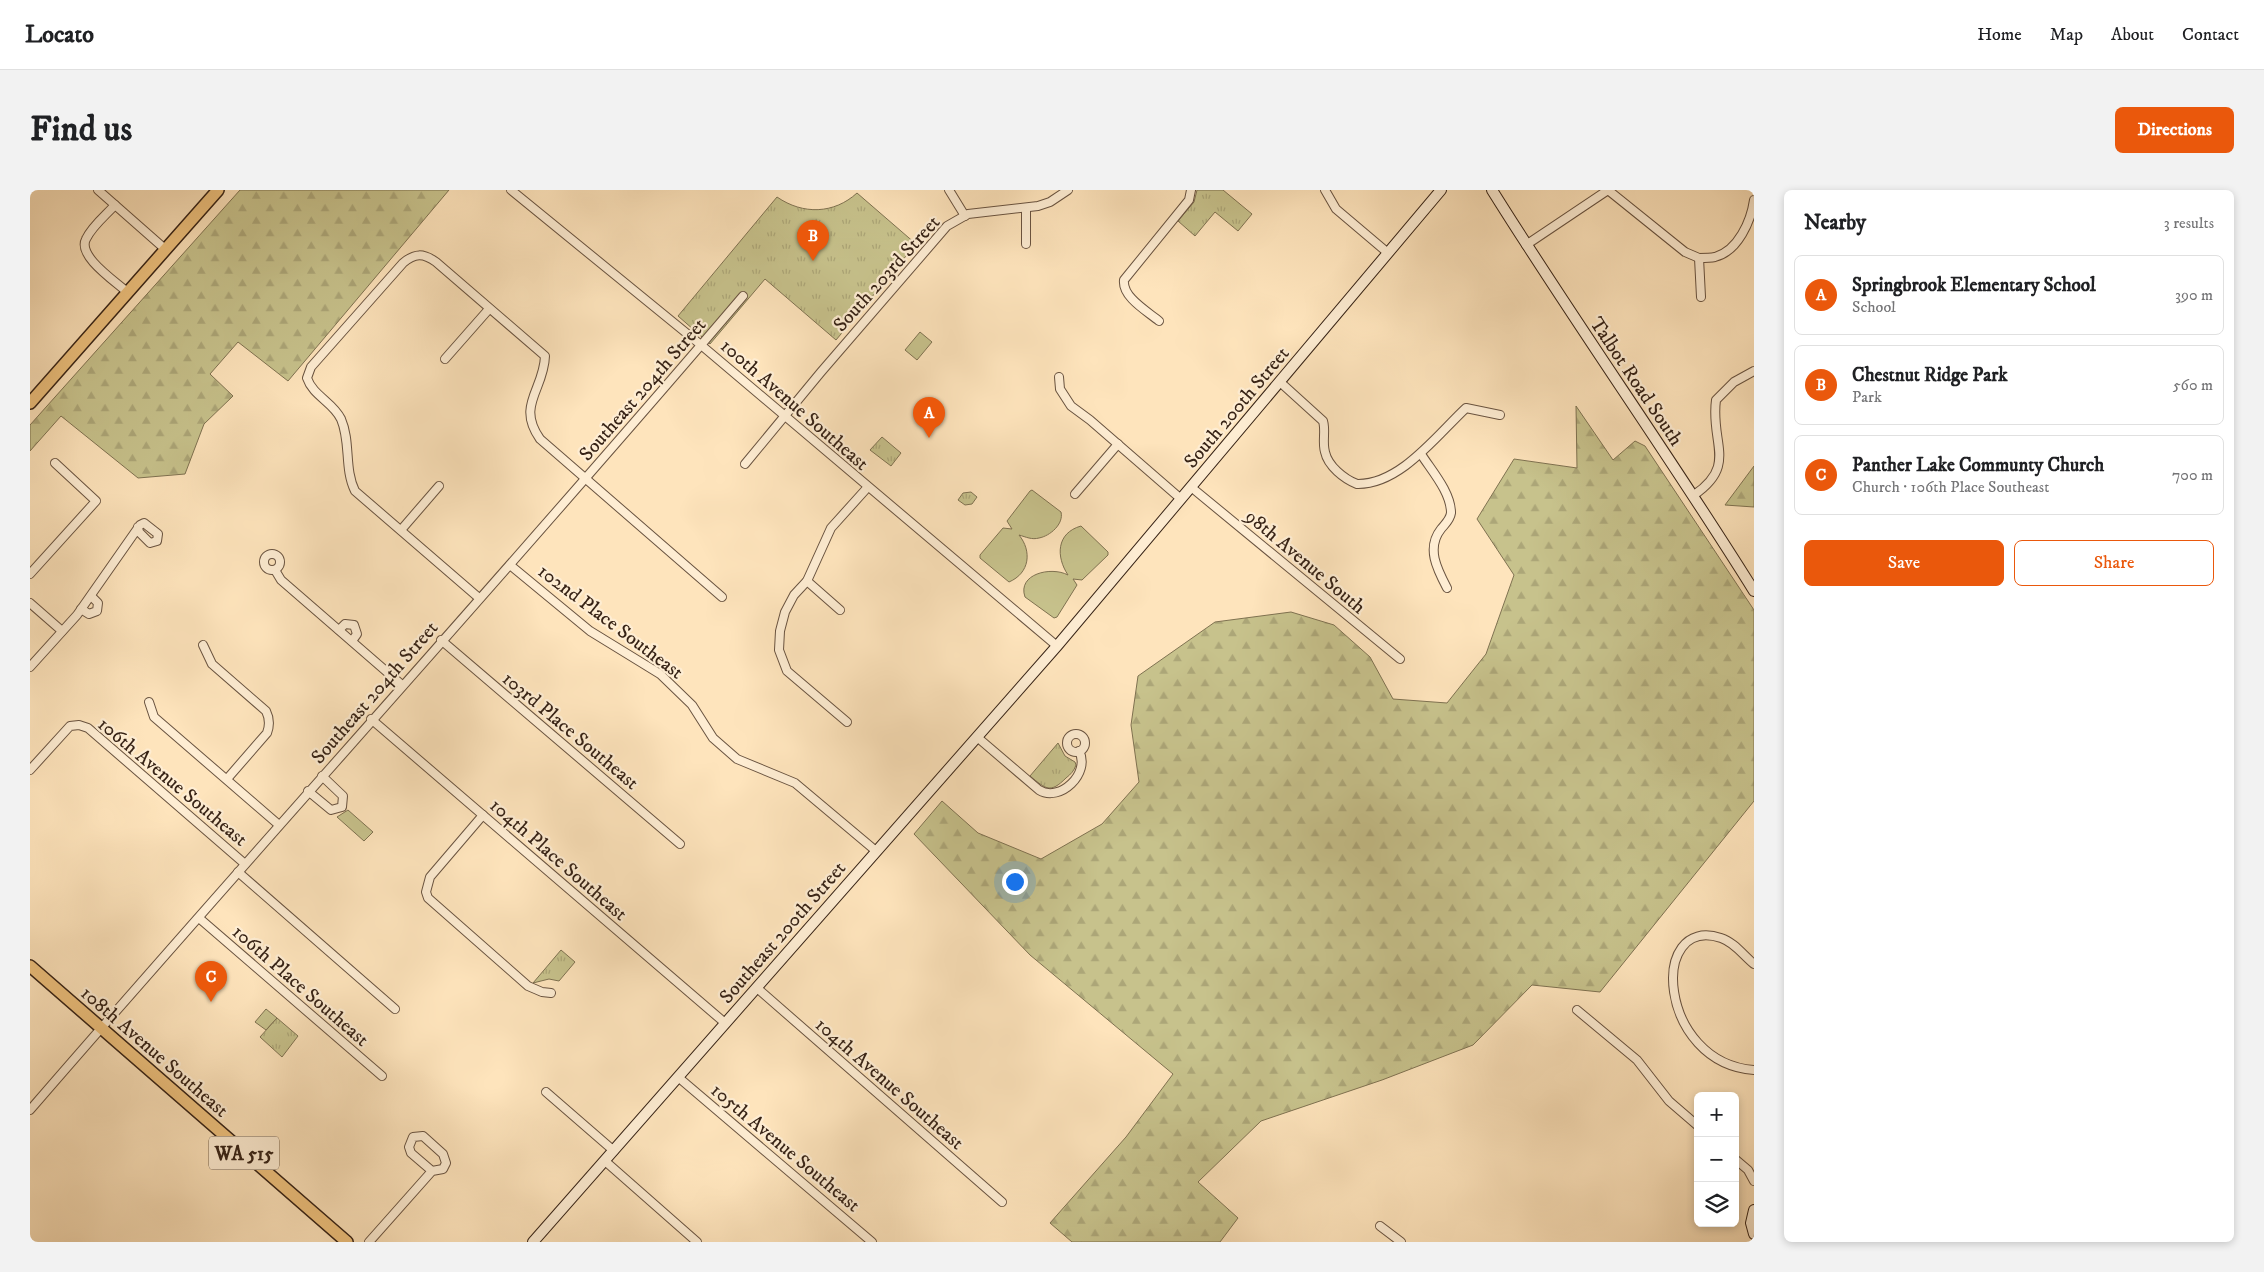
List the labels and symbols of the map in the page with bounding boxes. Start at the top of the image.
street label: South 203rd Street [828,211,946,337]
pin: B [797,220,829,261]
street label: Southeast 204th Street [574,313,712,467]
street label: Talbot Road South [1583,313,1688,451]
street label: 100th Avenue Southeast [715,334,873,476]
street label: South 200th Street [1179,342,1295,474]
pin: A [913,397,945,438]
street label: 98th Avenue South [1239,504,1371,620]
street label: 102nd Place Southeast [532,559,688,685]
street label: Southeast 204th Street [306,616,444,770]
street label: 103rd Place Southeast [497,667,644,796]
street label: 106th Avenue Southeast [92,712,252,852]
street label: 104th Place Southeast [484,793,632,927]
street label: Southeast 200th Street [714,857,852,1009]
your location [1002,869,1028,895]
street label: 106th Place Southeast [226,920,374,1052]
pin: C [195,961,227,1002]
street label: 108th Avenue Southeast [75,981,233,1123]
street label: 104th Avenue Southeast [809,1013,969,1156]
street label: 105th Avenue Southeast [705,1078,865,1218]
road number: WA 515 [209,1136,279,1170]

